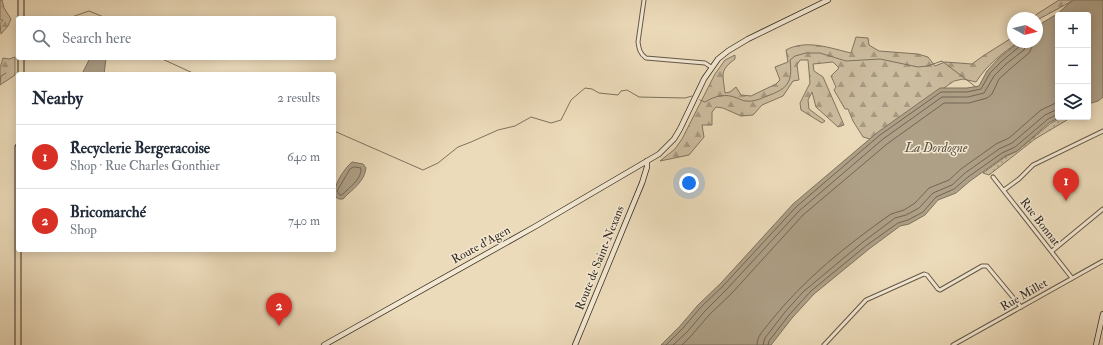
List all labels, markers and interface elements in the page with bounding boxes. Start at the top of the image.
north arrow [1007,12,1043,48]
map controls [1055,12,1091,120]
button: + [1055,12,1091,48]
search box [16,16,336,60]
icon: search [30,27,52,49]
text: Search here [62,29,131,48]
button: − [1055,48,1091,84]
button: layers [1055,84,1091,120]
text: Nearby [32,88,83,109]
text: 2 results [277,90,320,106]
text: Recyclerie Bergeracoise [70,139,210,158]
water label: La Dordogne [904,140,968,156]
text: 1 [43,149,47,165]
text: 640 m [287,149,320,165]
text: Shop · Rue Charles Gonthier [70,158,220,174]
pin: 1 [1053,168,1079,201]
your location [679,173,699,193]
street label: Rue Bonnat [1017,195,1064,249]
text: Bricomarché [70,203,146,222]
street label: Route de Saint-Nexans [572,204,628,312]
text: 2 [42,213,48,229]
text: 740 m [288,213,320,229]
text: Shop [70,222,97,238]
street label: Route d'Agen [449,223,513,267]
street label: Rue Millet [998,275,1050,315]
pin: 2 [266,293,292,326]

